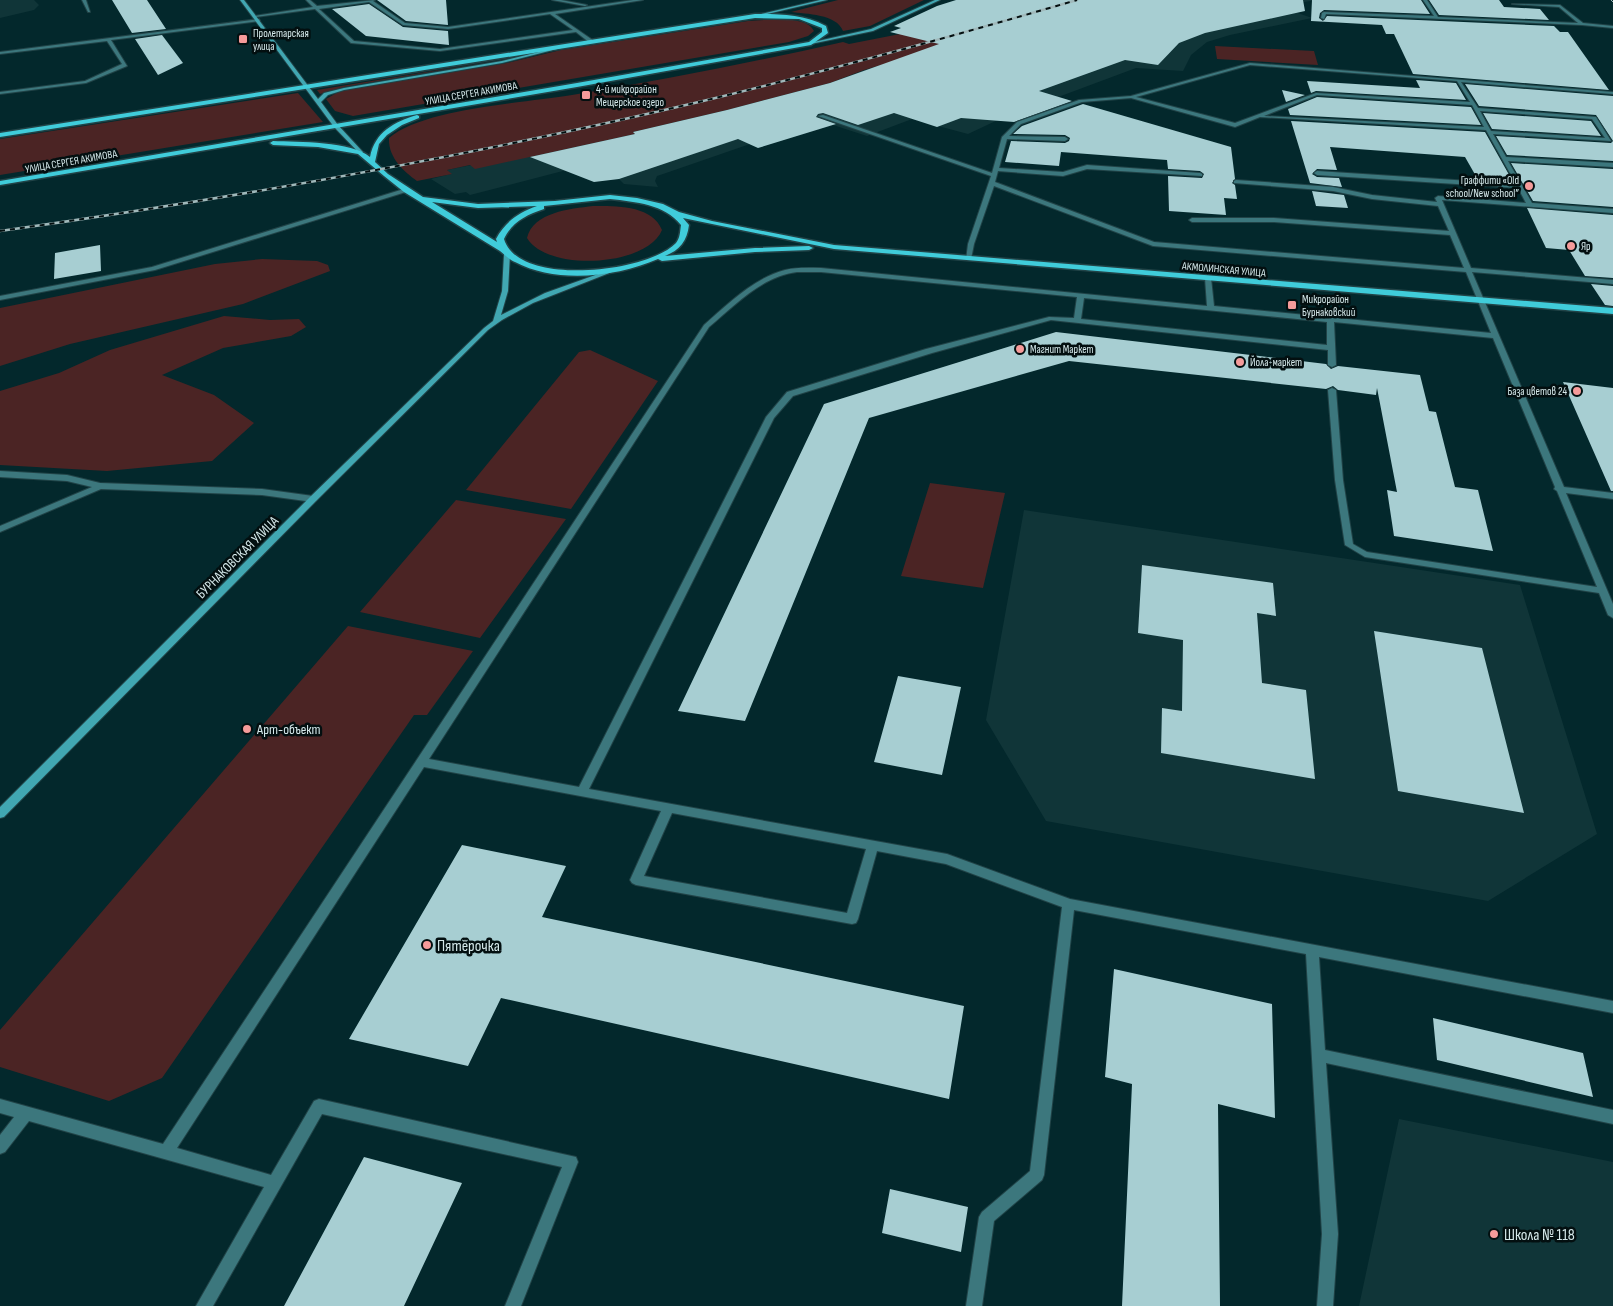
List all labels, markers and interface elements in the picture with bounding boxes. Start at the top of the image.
place label: Пролетарская улица [253,27,309,53]
marker: Пролетарская улица [237,33,249,45]
street label: УЛИЦА СЕРГЕЯ АКИМОВА [424,79,518,108]
place label: 4-й микрорайон Мещерское озеро [596,83,665,109]
marker: 4-й микрорайон Мещерское озеро [580,89,592,101]
street label: УЛИЦА СЕРГЕЯ АКИМОВА [24,147,118,176]
place label: Граффити «Old school/New school” [1446,174,1519,200]
marker: Граффити «Old school/New school” [1523,180,1535,192]
marker: Яр [1565,240,1577,252]
place label: Яр [1581,240,1591,253]
street label: АКМОЛИНСКАЯ УЛИЦА [1181,259,1267,280]
place label: Микрорайон Бурнаковский [1302,293,1356,319]
marker: Микрорайон Бурнаковский [1286,299,1298,311]
marker: Магнит Маркет [1014,343,1026,355]
place label: Магнит Маркет [1030,343,1094,356]
place label: Йола-маркет [1250,355,1302,369]
marker: Йола-маркет [1234,356,1246,368]
place label: База цветов 24 [1507,385,1567,398]
marker: База цветов 24 [1571,385,1583,397]
street label: БУРНАКОВСКАЯ УЛИЦА [193,512,283,602]
place label: Арт-объект [256,721,321,738]
marker: Арт-объект [241,723,253,735]
place label: Пятёрочка [437,937,500,956]
marker: Пятёрочка [421,939,433,951]
place label: Школа № 118 [1504,1226,1575,1245]
marker: Школа № 118 [1488,1228,1500,1240]

